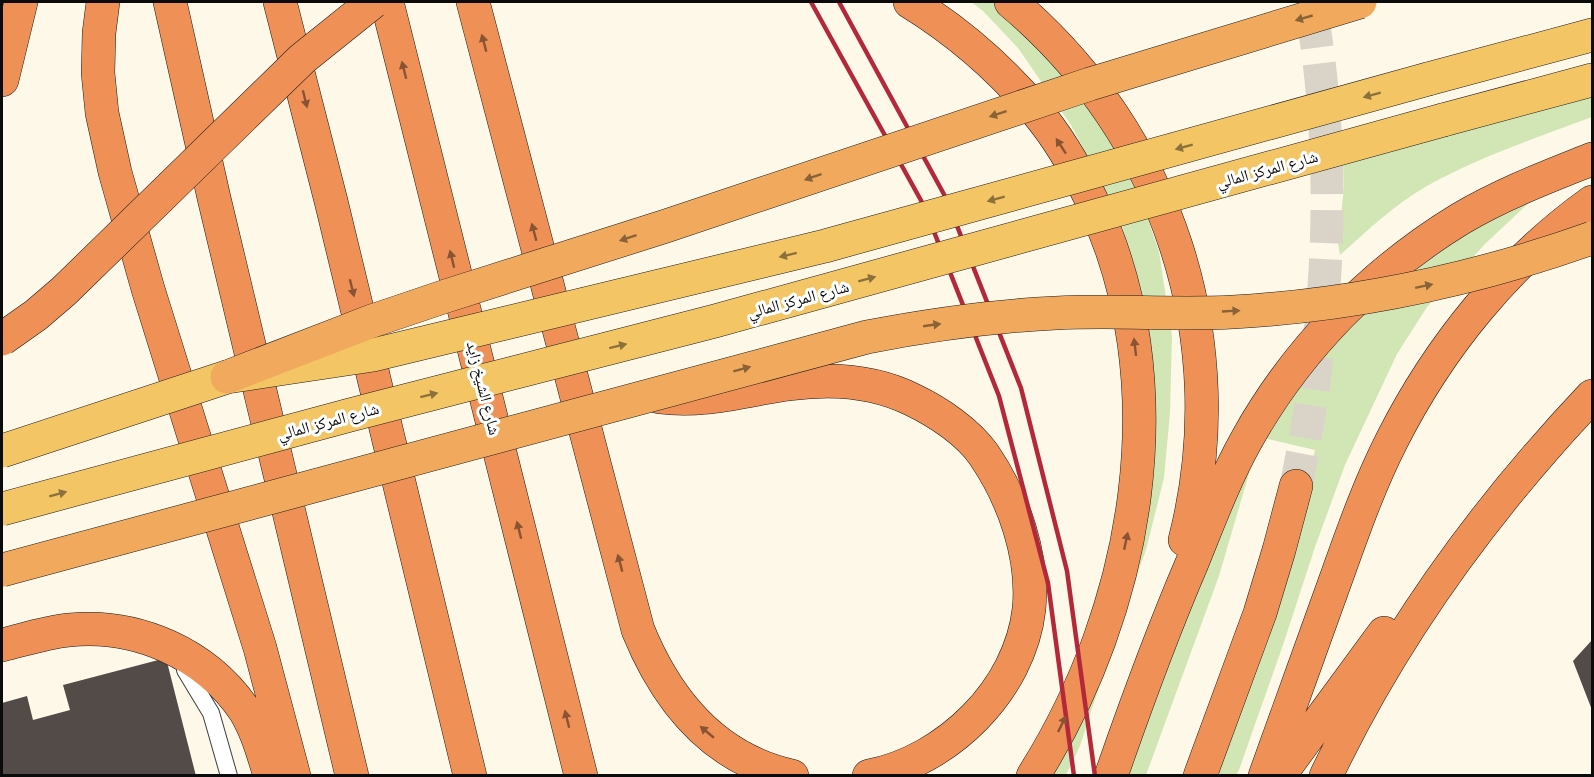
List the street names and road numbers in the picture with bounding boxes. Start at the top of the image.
street label: شارع المركز المالي [1215,148,1321,195]
street label: شارع المركز المالي [746,278,852,325]
street label: شارع الشيخ زايد [462,340,503,437]
street label: شارع المركز المالي [276,400,382,447]

